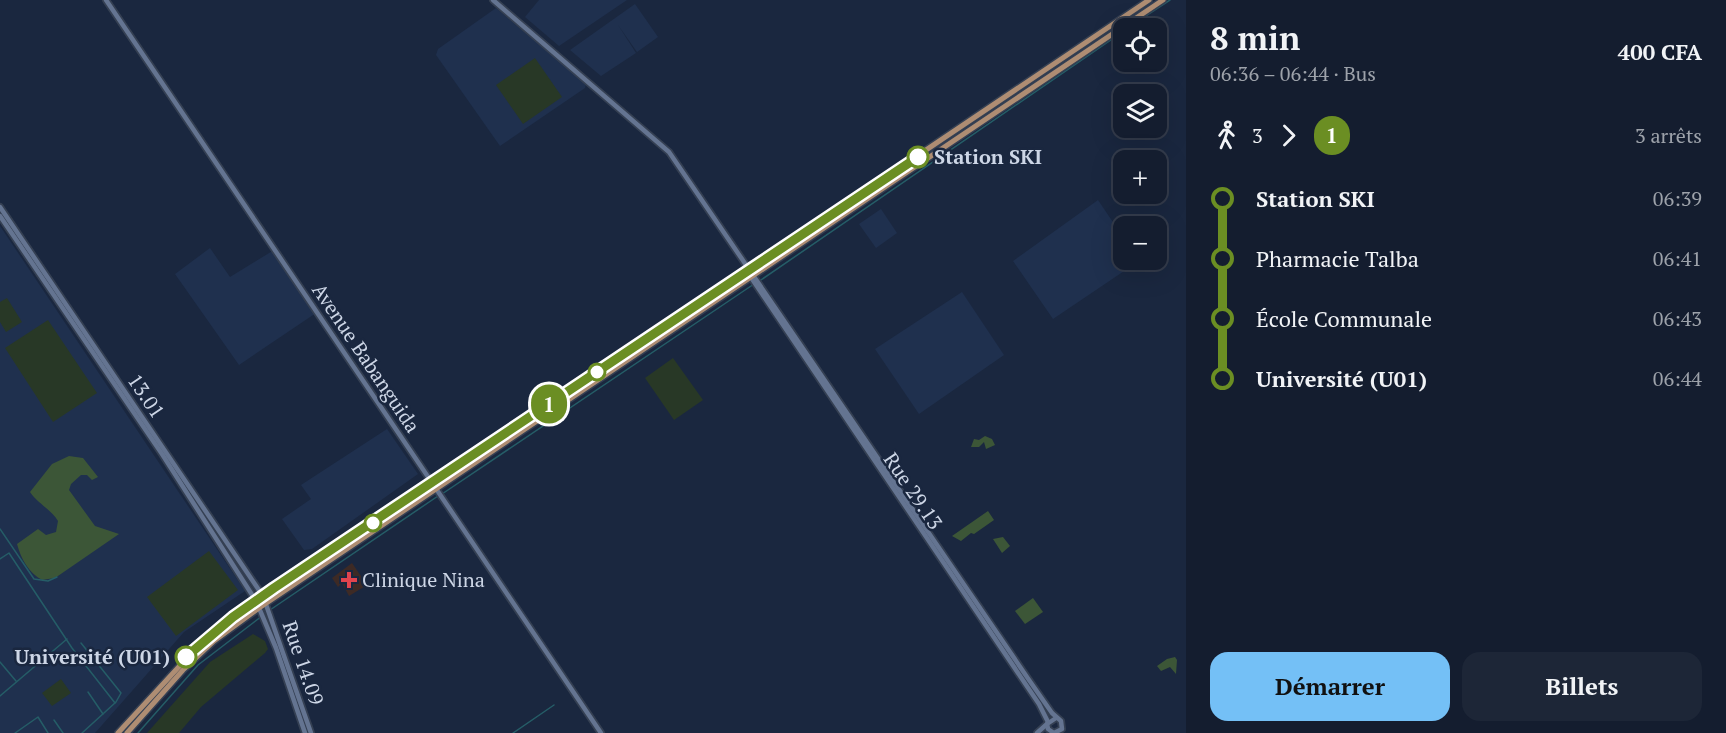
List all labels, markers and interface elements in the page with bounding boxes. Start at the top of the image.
text: 8 min [1210,16,1300,59]
map controls [1113,18,1167,270]
button: locate [1113,18,1167,72]
text: 400 CFA [1618,37,1702,66]
text: 06:36 – 06:44 · Bus [1210,60,1376,87]
button: layers [1113,84,1167,138]
icon: walk [1210,119,1243,152]
icon: forward [1272,119,1305,152]
text: 1 [1326,121,1338,149]
text: 3 [1252,122,1263,149]
text: 3 arrêts [1635,122,1702,149]
place label: Station SKI [934,143,1042,170]
marker: Station SKI [907,146,929,168]
button: + [1113,150,1167,204]
text: Station SKI [1256,184,1375,213]
text: 06:39 [1653,185,1702,212]
button: − [1113,216,1167,270]
text: Pharmacie Talba [1256,244,1419,273]
text: 06:41 [1653,245,1702,272]
street label: Avenue Babanguida [306,278,426,438]
text: École Communale [1256,304,1432,333]
text: 06:43 [1653,305,1702,332]
unlabelled marker [588,363,606,381]
text: Université (U01) [1256,364,1427,393]
text: 06:44 [1653,365,1702,392]
street label: 13.01 [122,368,171,423]
line badge: 1 [530,384,568,424]
text: 1 [543,390,555,418]
street label: Rue 29.13 [878,447,949,534]
unlabelled marker [364,514,382,532]
place label: Clinique Nina [362,566,485,593]
marker: Clinique Nina [340,571,358,589]
street label: Rue 14.09 [276,617,330,709]
place label: Université (U01) [15,643,170,670]
marker: Université (U01) [175,646,197,668]
button: Démarrer [1210,652,1450,721]
button: Billets [1462,652,1702,721]

